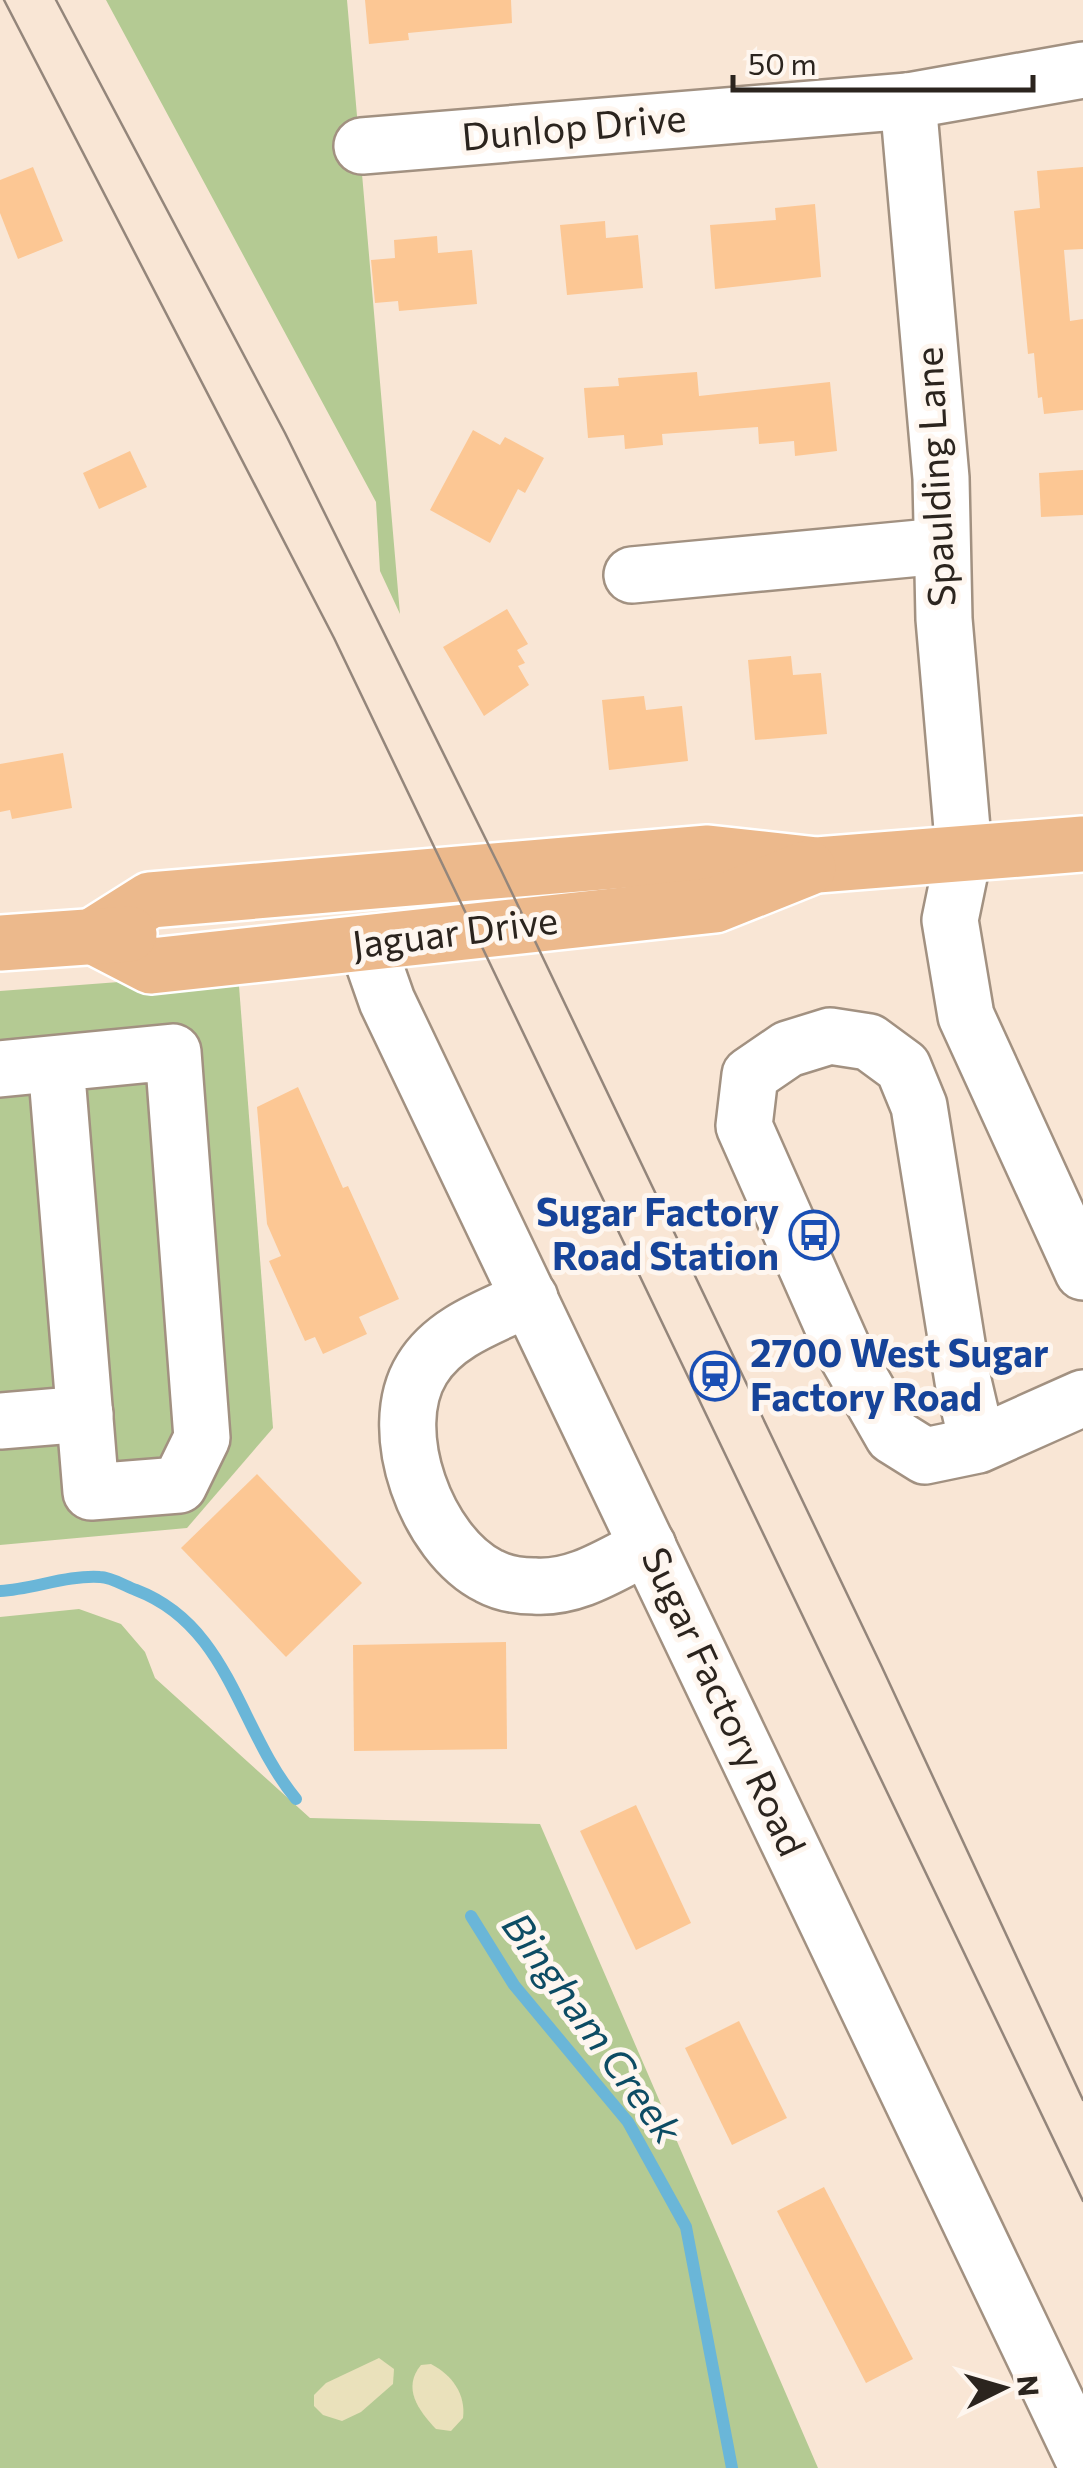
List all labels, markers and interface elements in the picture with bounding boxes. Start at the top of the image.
scale bar [733,30,1033,92]
text: 50 m [748,44,817,81]
street label: Dunlop Drive [460,92,688,159]
street label: Spaulding Lane [903,346,964,608]
street label: Jaguar Drive [349,895,560,966]
place label: Sugar Factory Road Station [536,1187,779,1278]
bus stop icon: Sugar Factory Road Station [788,1209,840,1261]
place label: 2700 West Sugar Factory Road [750,1328,1049,1419]
station icon: 2700 West Sugar Factory Road [689,1350,741,1402]
street label: Sugar Factory Road [633,1539,817,1863]
water label: Bingham Creek [494,1901,695,2153]
north arrow [953,2338,1053,2438]
text: N [1011,2374,1047,2398]

